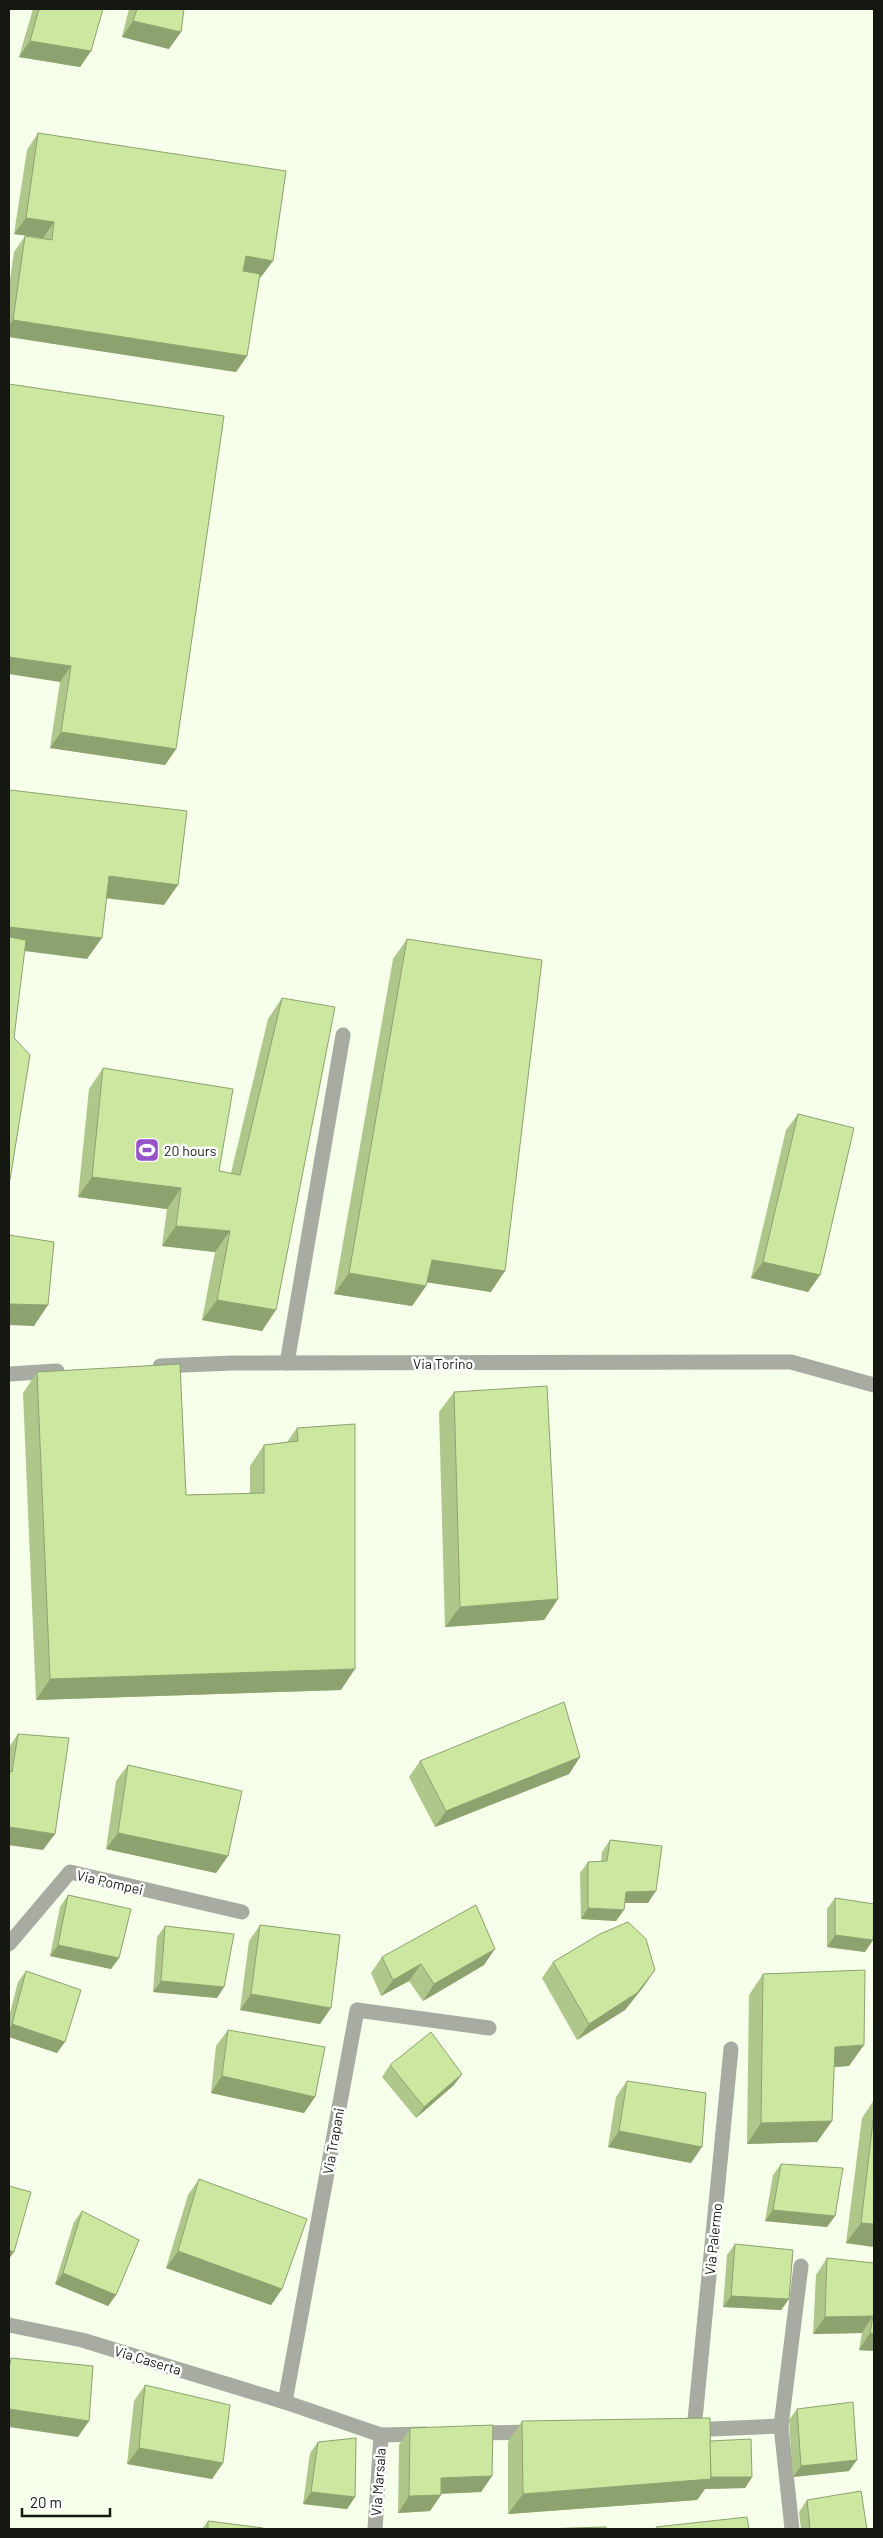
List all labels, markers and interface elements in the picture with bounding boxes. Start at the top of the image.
sports icon: 20 hours [134,1137,160,1163]
place label: 20 hours [164,1142,217,1159]
street label: Via Torino [413,1355,473,1372]
street label: Via Pompei [75,1866,145,1898]
street label: Via Trapani [319,2106,347,2176]
street label: Via Palermo [701,2202,725,2276]
street label: Via Caserta [112,2342,184,2378]
street label: Via Marsala [367,2447,389,2517]
scale bar [22,2486,110,2518]
text: 20 m [30,2493,62,2511]

